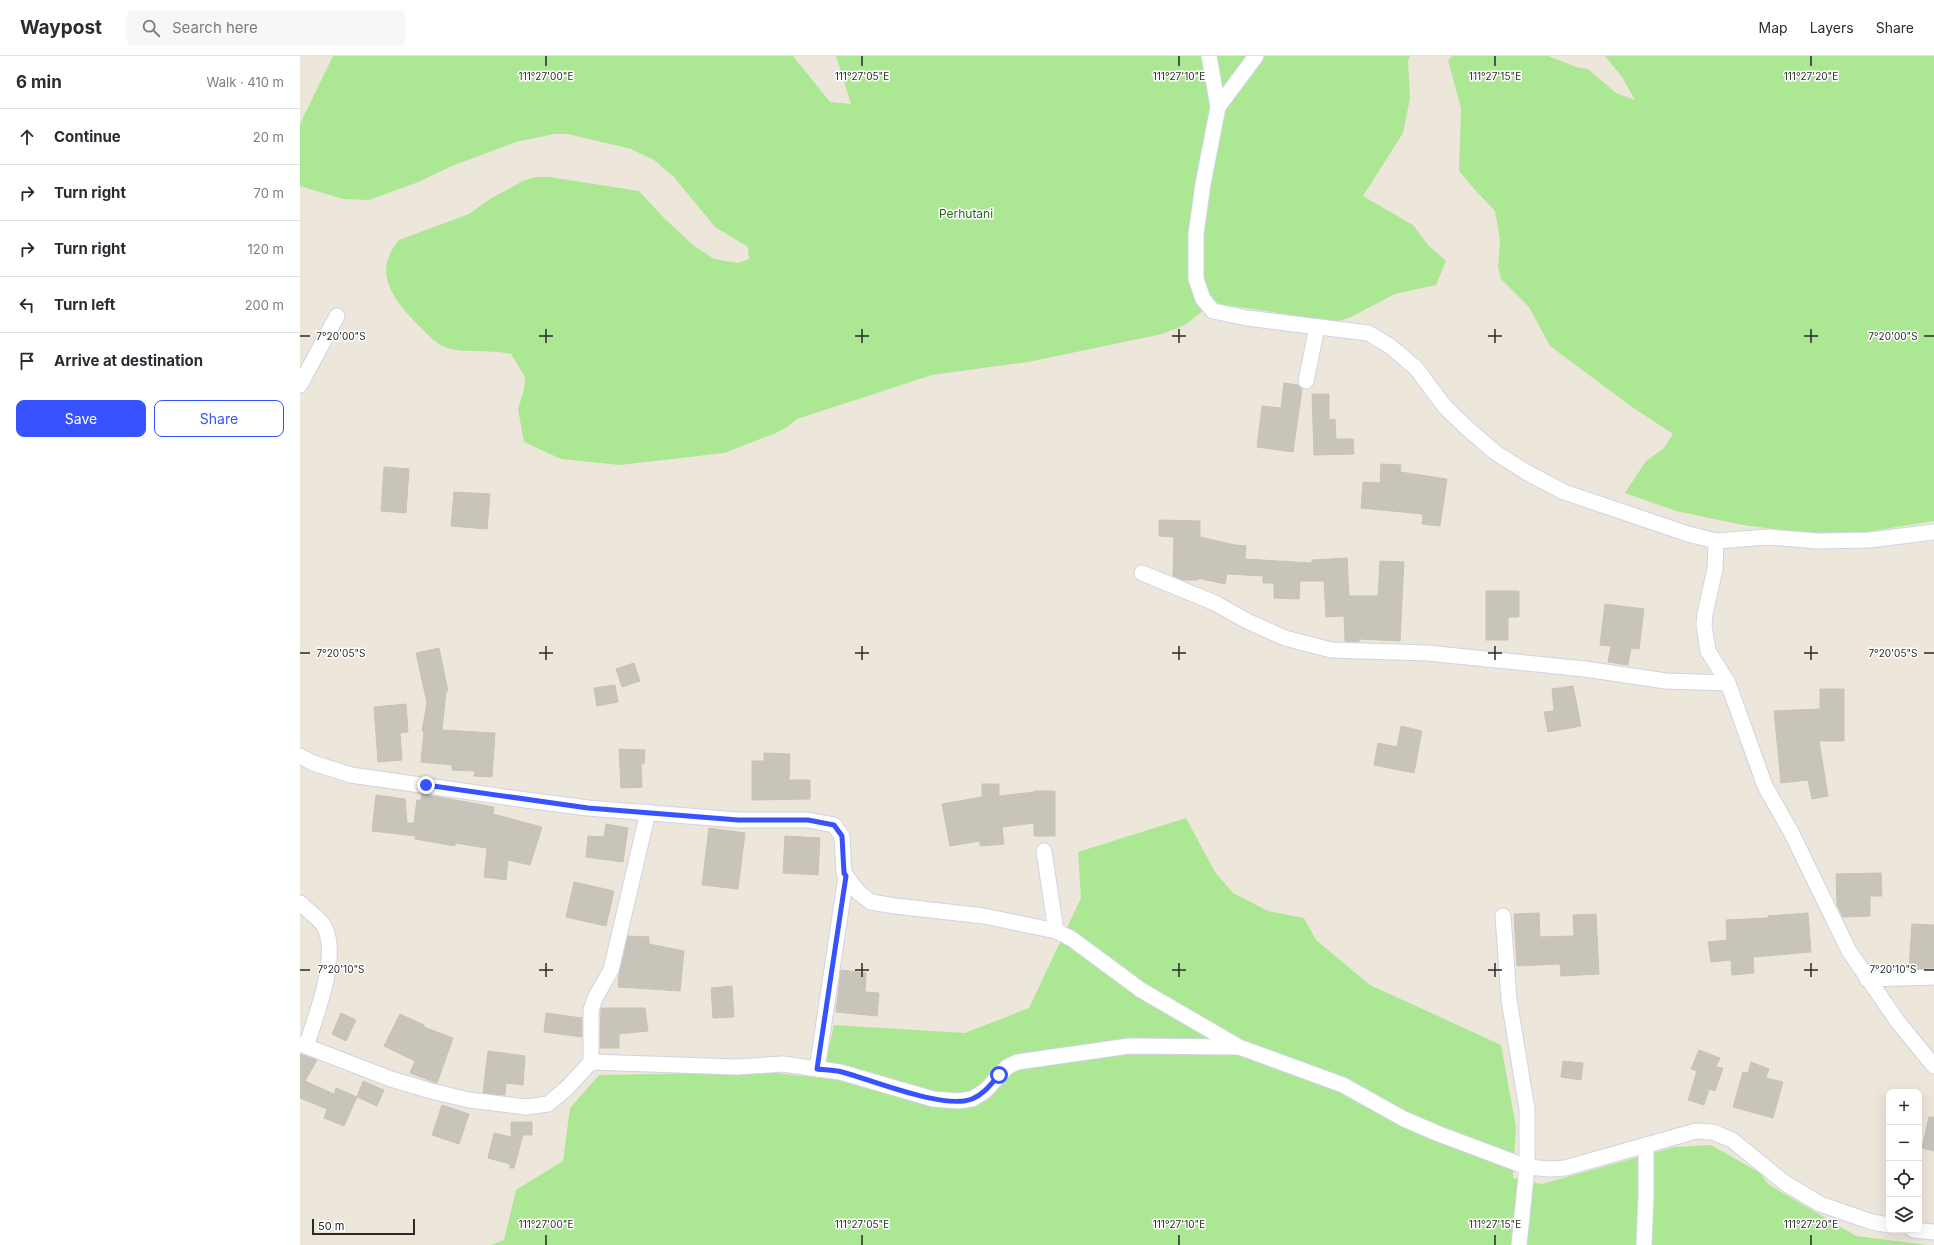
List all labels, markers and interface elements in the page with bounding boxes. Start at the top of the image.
search box [126,10,406,46]
text: Waypost [20,16,102,39]
icon: search [140,17,162,39]
text: Search here [172,18,258,37]
text: Map [1759,19,1788,36]
text: Layers [1810,19,1854,36]
text: Share [1876,19,1914,36]
text: 111°27'00"E [519,70,573,82]
text: 111°27'05"E [835,70,889,82]
text: 111°27'10"E [1153,70,1205,82]
text: 111°27'15"E [1469,70,1521,82]
text: 111°27'20"E [1784,70,1838,82]
text: 6 min [16,72,62,92]
text: Walk · 410 m [207,74,284,90]
icon: ahead [16,126,38,148]
text: Continue [54,127,121,146]
text: 20 m [253,129,284,145]
icon: right [16,182,38,204]
text: Turn right [54,183,126,202]
text: 70 m [254,185,284,201]
park label: Perhutani [939,206,993,221]
icon: right [16,238,38,260]
text: Turn right [54,239,126,258]
text: 120 m [248,241,284,257]
icon: left [16,294,38,316]
text: Turn left [54,295,115,314]
text: 200 m [245,297,284,313]
text: 7°20'00"S [316,330,366,342]
text: 7°20'00"S [1868,330,1918,342]
icon: arrive [16,350,38,372]
text: Arrive at destination [54,351,203,370]
button: Save [16,400,146,437]
button: Share [154,400,284,437]
text: 7°20'05"S [316,647,366,659]
text: 7°20'05"S [1868,647,1918,659]
route end [417,776,435,794]
text: 7°20'10"S [317,963,365,975]
text: 7°20'10"S [1869,963,1917,975]
route start [990,1066,1008,1084]
map controls [1886,1089,1922,1233]
button: + [1886,1089,1922,1125]
button: − [1886,1125,1922,1161]
button: locate [1886,1161,1922,1197]
button: layers [1886,1197,1922,1233]
scale bar [312,1217,415,1236]
text: 111°27'00"E [519,1218,573,1230]
text: 111°27'05"E [835,1218,889,1230]
text: 111°27'10"E [1153,1218,1205,1230]
text: 111°27'15"E [1469,1218,1521,1230]
text: 111°27'20"E [1784,1218,1838,1230]
text: 50 m [318,1219,344,1233]

